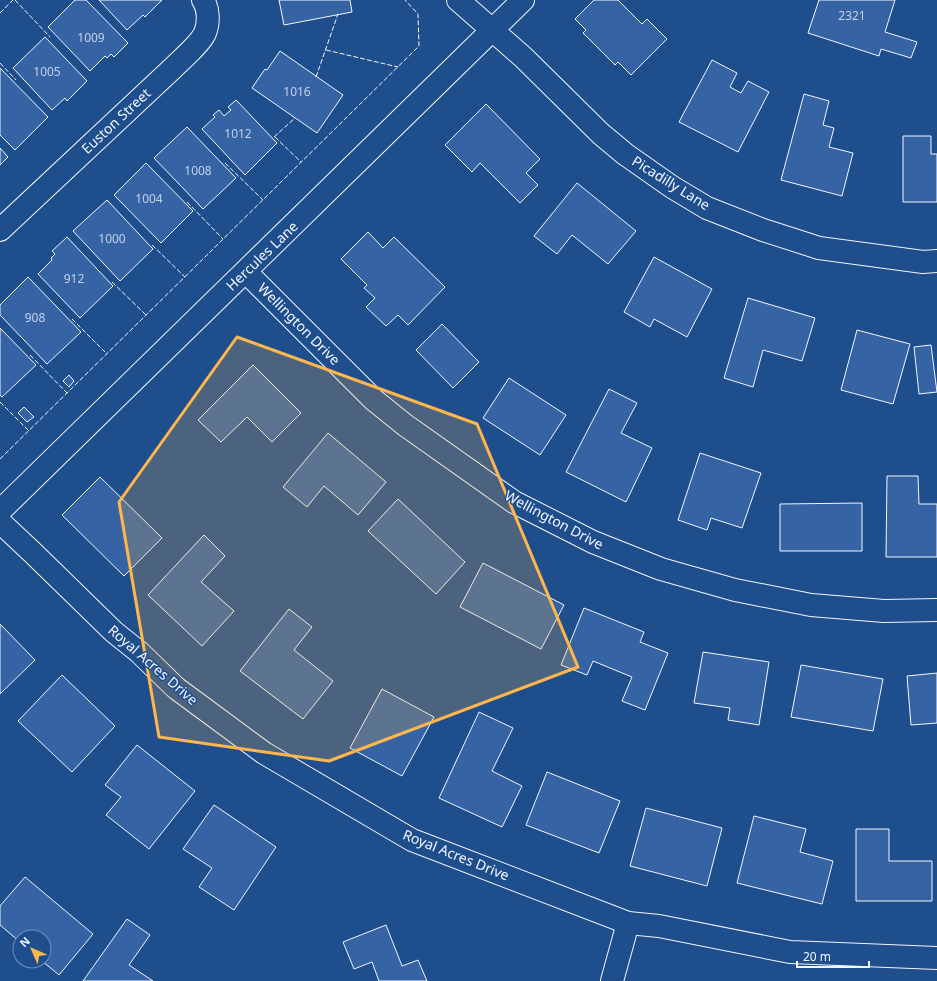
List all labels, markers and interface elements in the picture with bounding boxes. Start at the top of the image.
house number: 2321 [838,7,866,24]
house number: 1009 [77,29,105,46]
house number: 1005 [33,63,61,80]
house number: 1016 [283,83,311,100]
street label: Euston Street [77,84,154,158]
house number: 1012 [224,125,252,142]
street label: Picadilly Lane [629,151,714,214]
house number: 1008 [184,162,212,179]
house number: 1004 [135,190,163,207]
street label: Hercules Lane [222,217,302,295]
house number: 1000 [98,230,126,247]
house number: 912 [64,270,84,287]
street label: Wellington Drive [254,278,345,369]
house number: 908 [25,309,45,326]
street label: Wellington Drive [502,486,607,554]
street label: Royal Acres Drive [104,620,202,709]
street label: Royal Acres Drive [400,825,512,885]
north arrow [12,929,52,969]
text: N [16,933,33,950]
scale bar [797,943,869,969]
text: 20 m [803,948,831,965]

